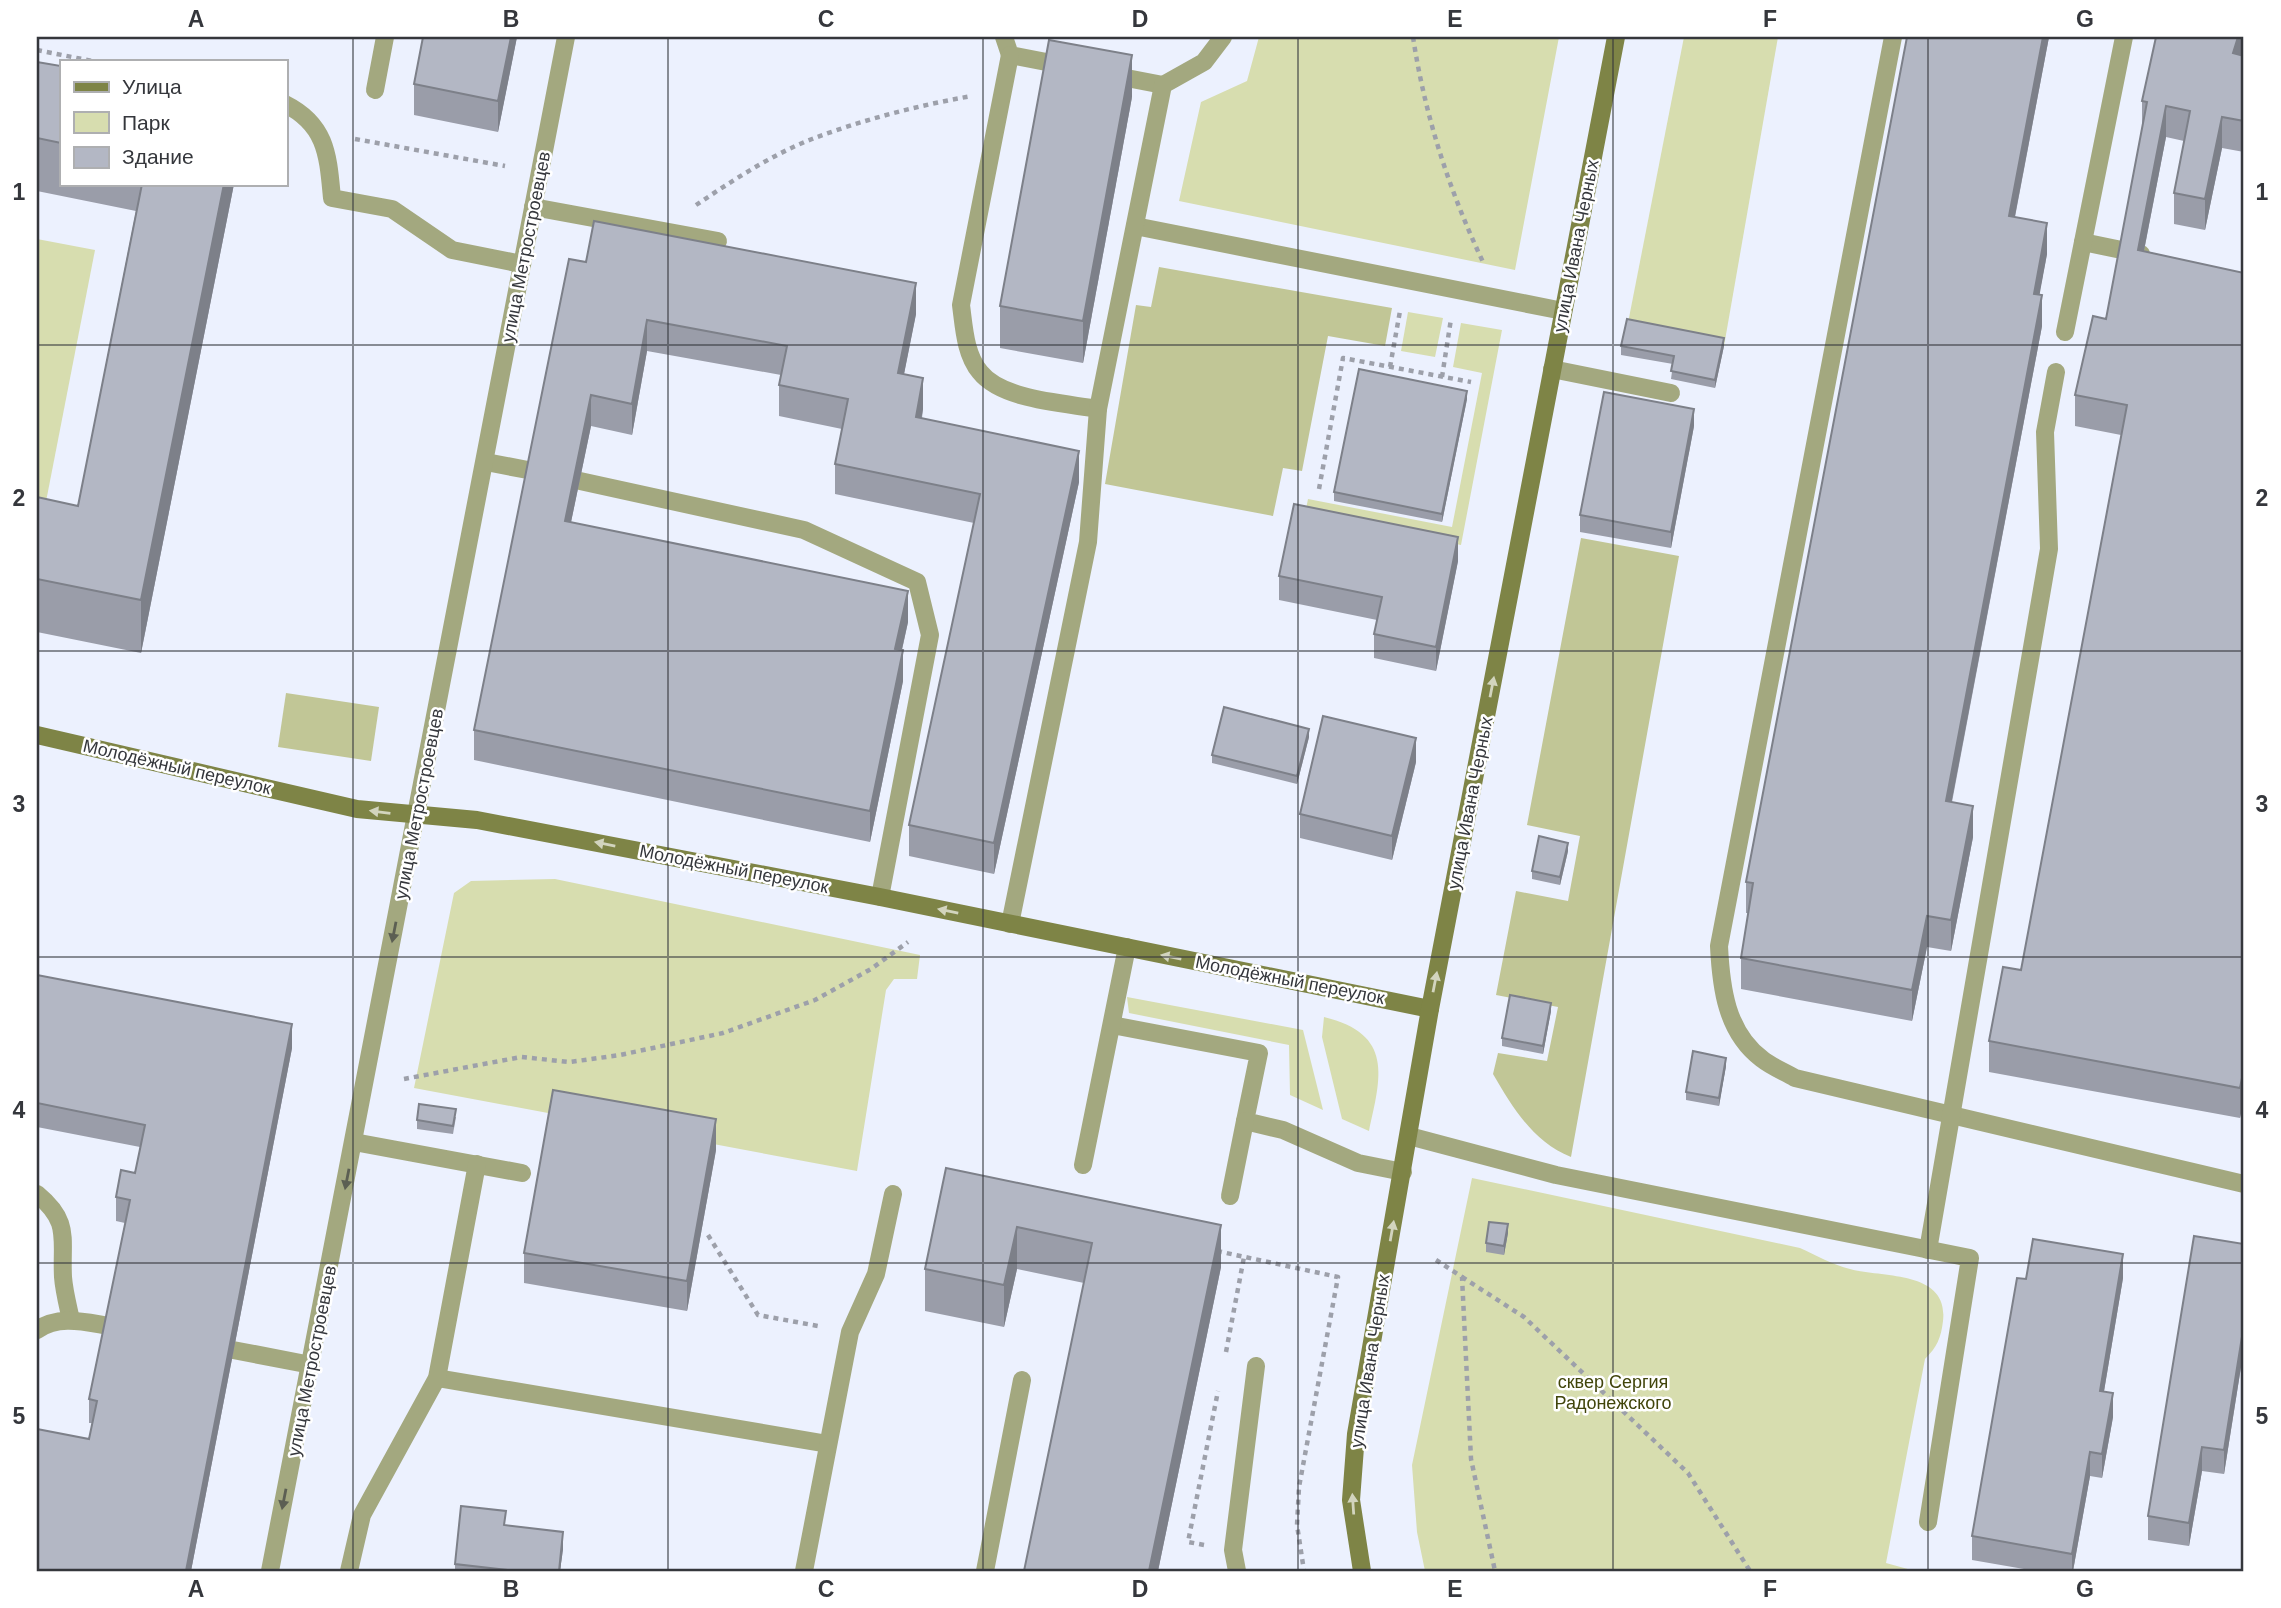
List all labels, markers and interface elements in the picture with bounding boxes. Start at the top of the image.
text: A [188,6,204,32]
text: B [503,6,519,32]
text: C [818,6,834,32]
text: D [1132,6,1148,32]
text: E [1447,6,1463,32]
text: F [1763,6,1777,32]
text: G [2076,6,2094,32]
legend [60,60,287,186]
text: Улица [122,75,182,98]
text: Парк [122,111,170,134]
text: Здание [122,145,194,168]
street label: улица Метростроевцев [498,150,554,344]
street label: улица Ивана Черных [1549,158,1603,334]
text: 1 [13,179,26,205]
text: 1 [2256,179,2269,205]
text: 2 [13,485,25,511]
text: 2 [2256,485,2268,511]
one-way arrow [1486,676,1497,698]
street label: улица Метростроевцев [391,707,447,901]
street label: улица Ивана Черных [1443,715,1497,891]
street label: Молодёжный переулок [81,736,273,798]
text: 3 [13,791,25,817]
text: 3 [2256,791,2268,817]
one-way arrow [369,807,391,818]
one-way arrow [594,839,616,850]
street label: Молодёжный переулок [638,841,830,897]
one-way arrow [937,905,959,916]
one-way arrow [389,921,400,943]
one-way arrow [1160,951,1182,962]
street label: Молодёжный переулок [1194,952,1386,1008]
one-way arrow [1430,971,1441,993]
text: 4 [13,1097,26,1123]
text: 4 [2256,1097,2269,1123]
one-way arrow [341,1168,352,1190]
one-way arrow [1387,1219,1398,1241]
street label: улица Метростроевцев [284,1264,340,1458]
street label: улица Ивана Черных [1346,1273,1394,1449]
park label: сквер Сергия Радонежского [1555,1372,1672,1413]
text: 5 [13,1403,26,1429]
text: 5 [2256,1403,2269,1429]
one-way arrow [279,1488,290,1510]
one-way arrow [1347,1493,1358,1515]
text: A [188,1576,204,1602]
text: B [503,1576,519,1602]
text: C [818,1576,834,1602]
text: D [1132,1576,1148,1602]
text: E [1447,1576,1463,1602]
text: F [1763,1576,1777,1602]
text: G [2076,1576,2094,1602]

